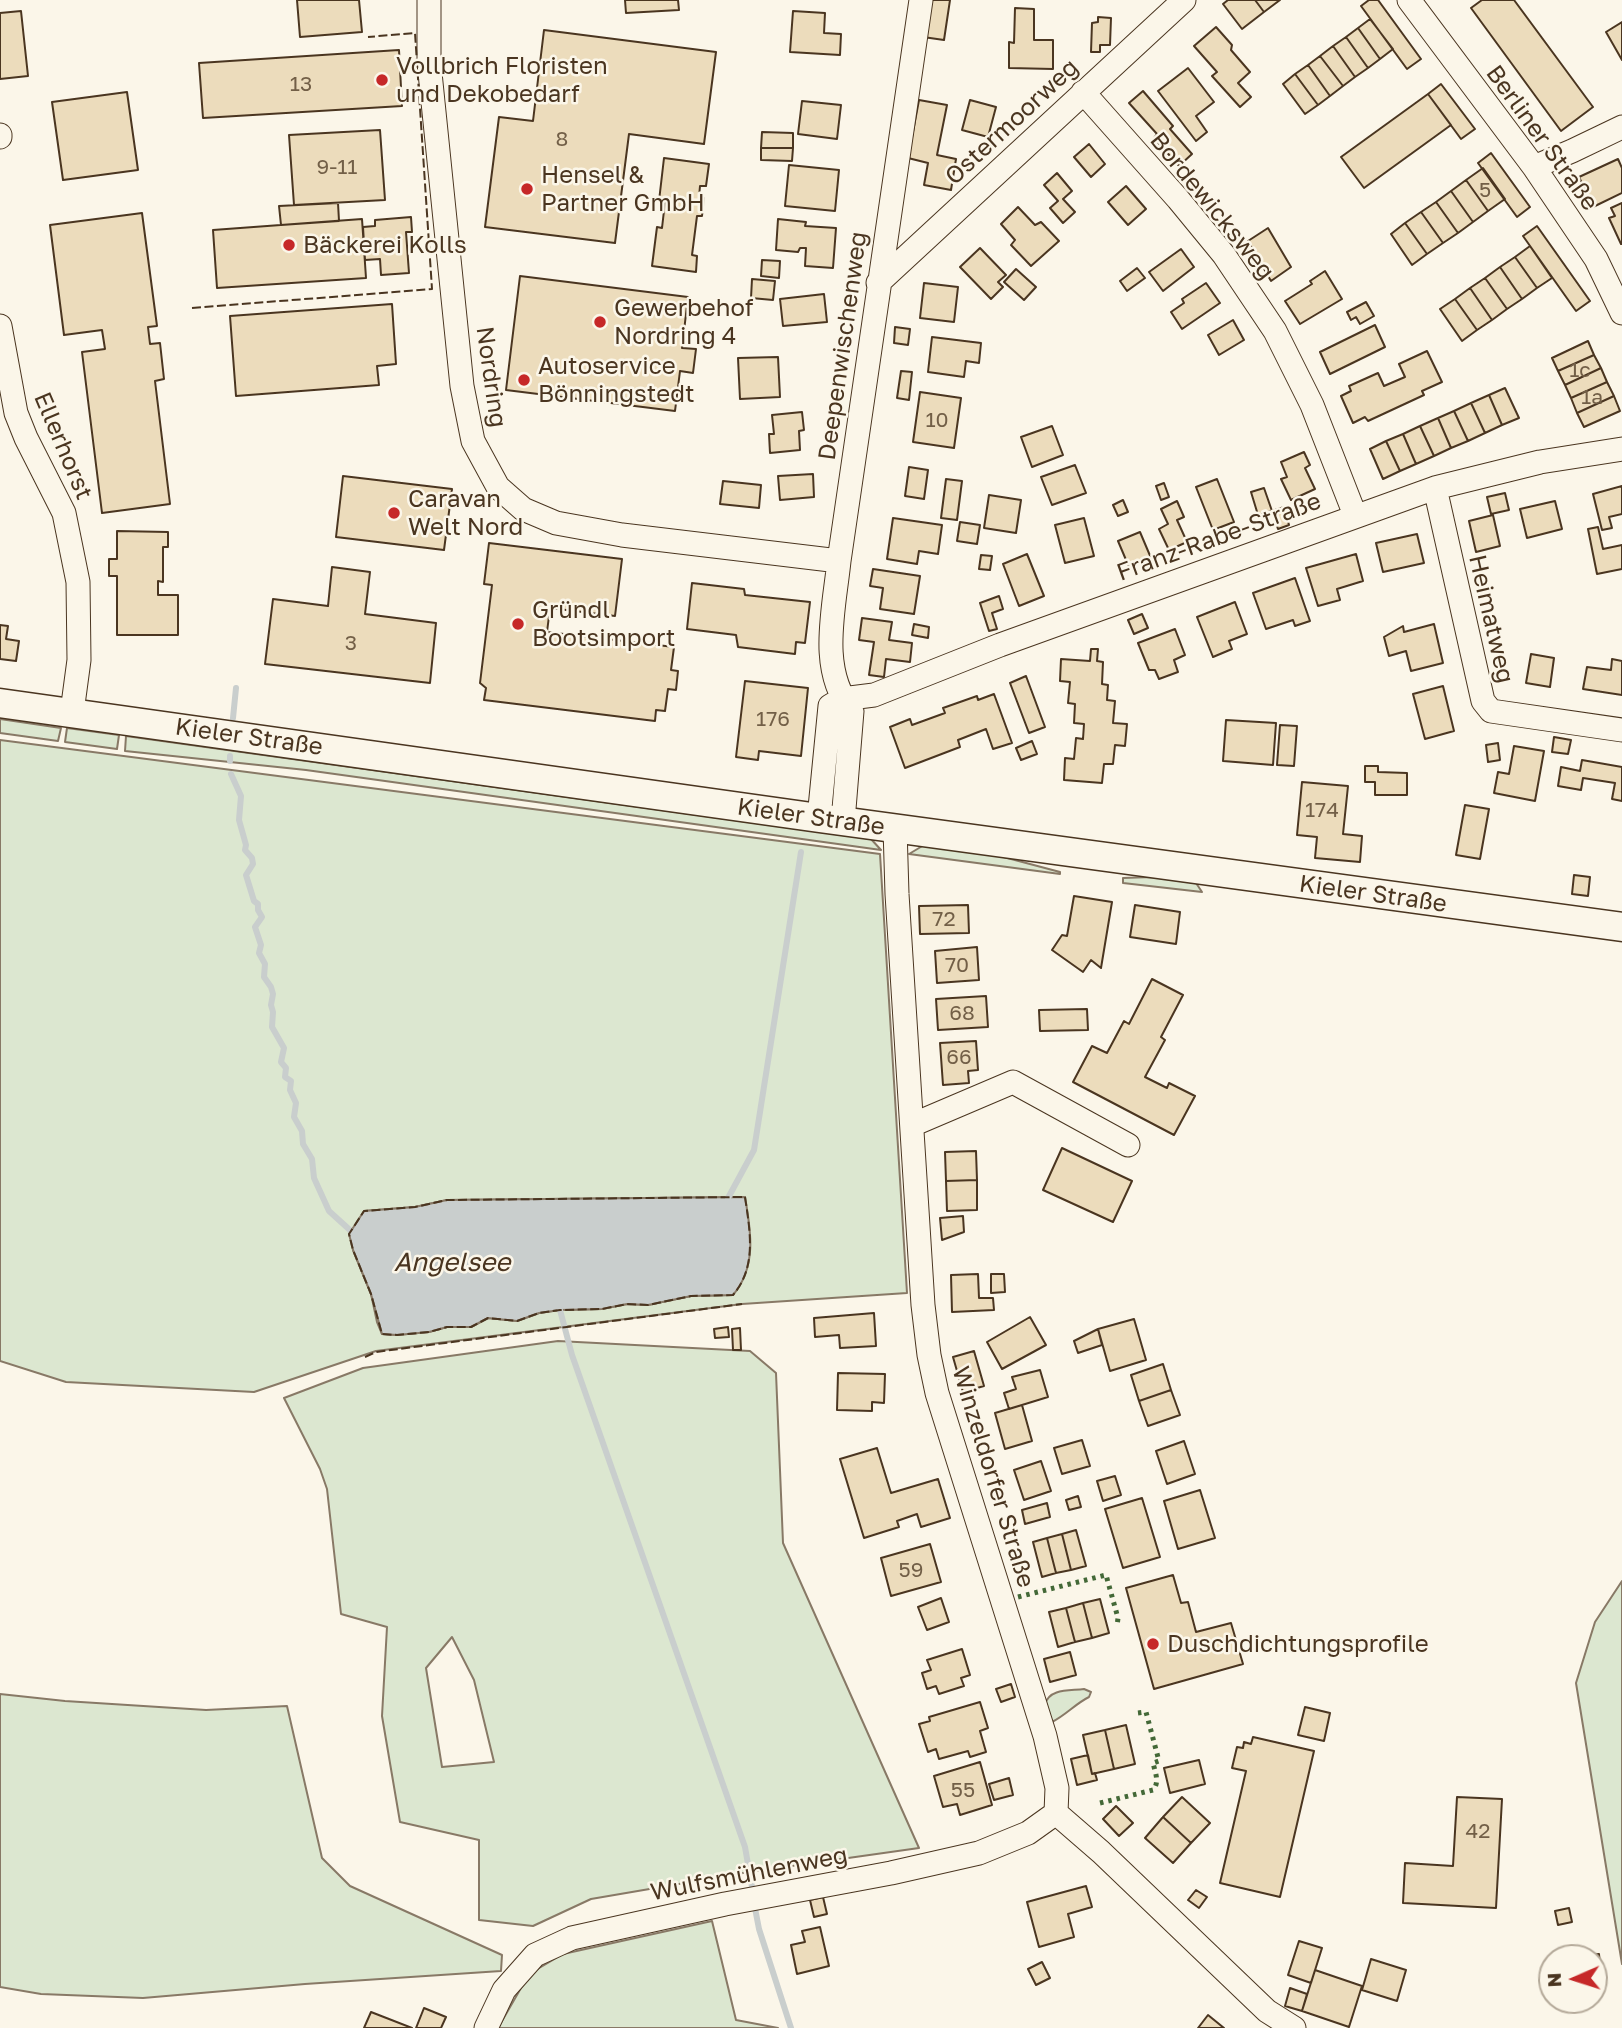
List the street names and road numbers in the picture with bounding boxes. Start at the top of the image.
street label: Ostermoorweg [940,53,1084,191]
street label: Berliner Straße [1480,60,1604,216]
street label: Bordewicksweg [1144,127,1280,285]
street label: Deepenwischenweg [813,230,873,462]
street label: Nordring [470,325,512,429]
street label: Ellerhorst [27,388,99,504]
street label: Franz-Rabe-Straße [1113,487,1325,587]
street label: Heimatweg [1462,552,1520,686]
street label: Kieler Straße [173,712,325,762]
street label: Kieler Straße [735,792,887,842]
street label: Kieler Straße [1297,869,1449,919]
street label: Winzeldorfer Straße [946,1363,1040,1591]
street label: Wulfsmühlenweg [648,1841,850,1907]

